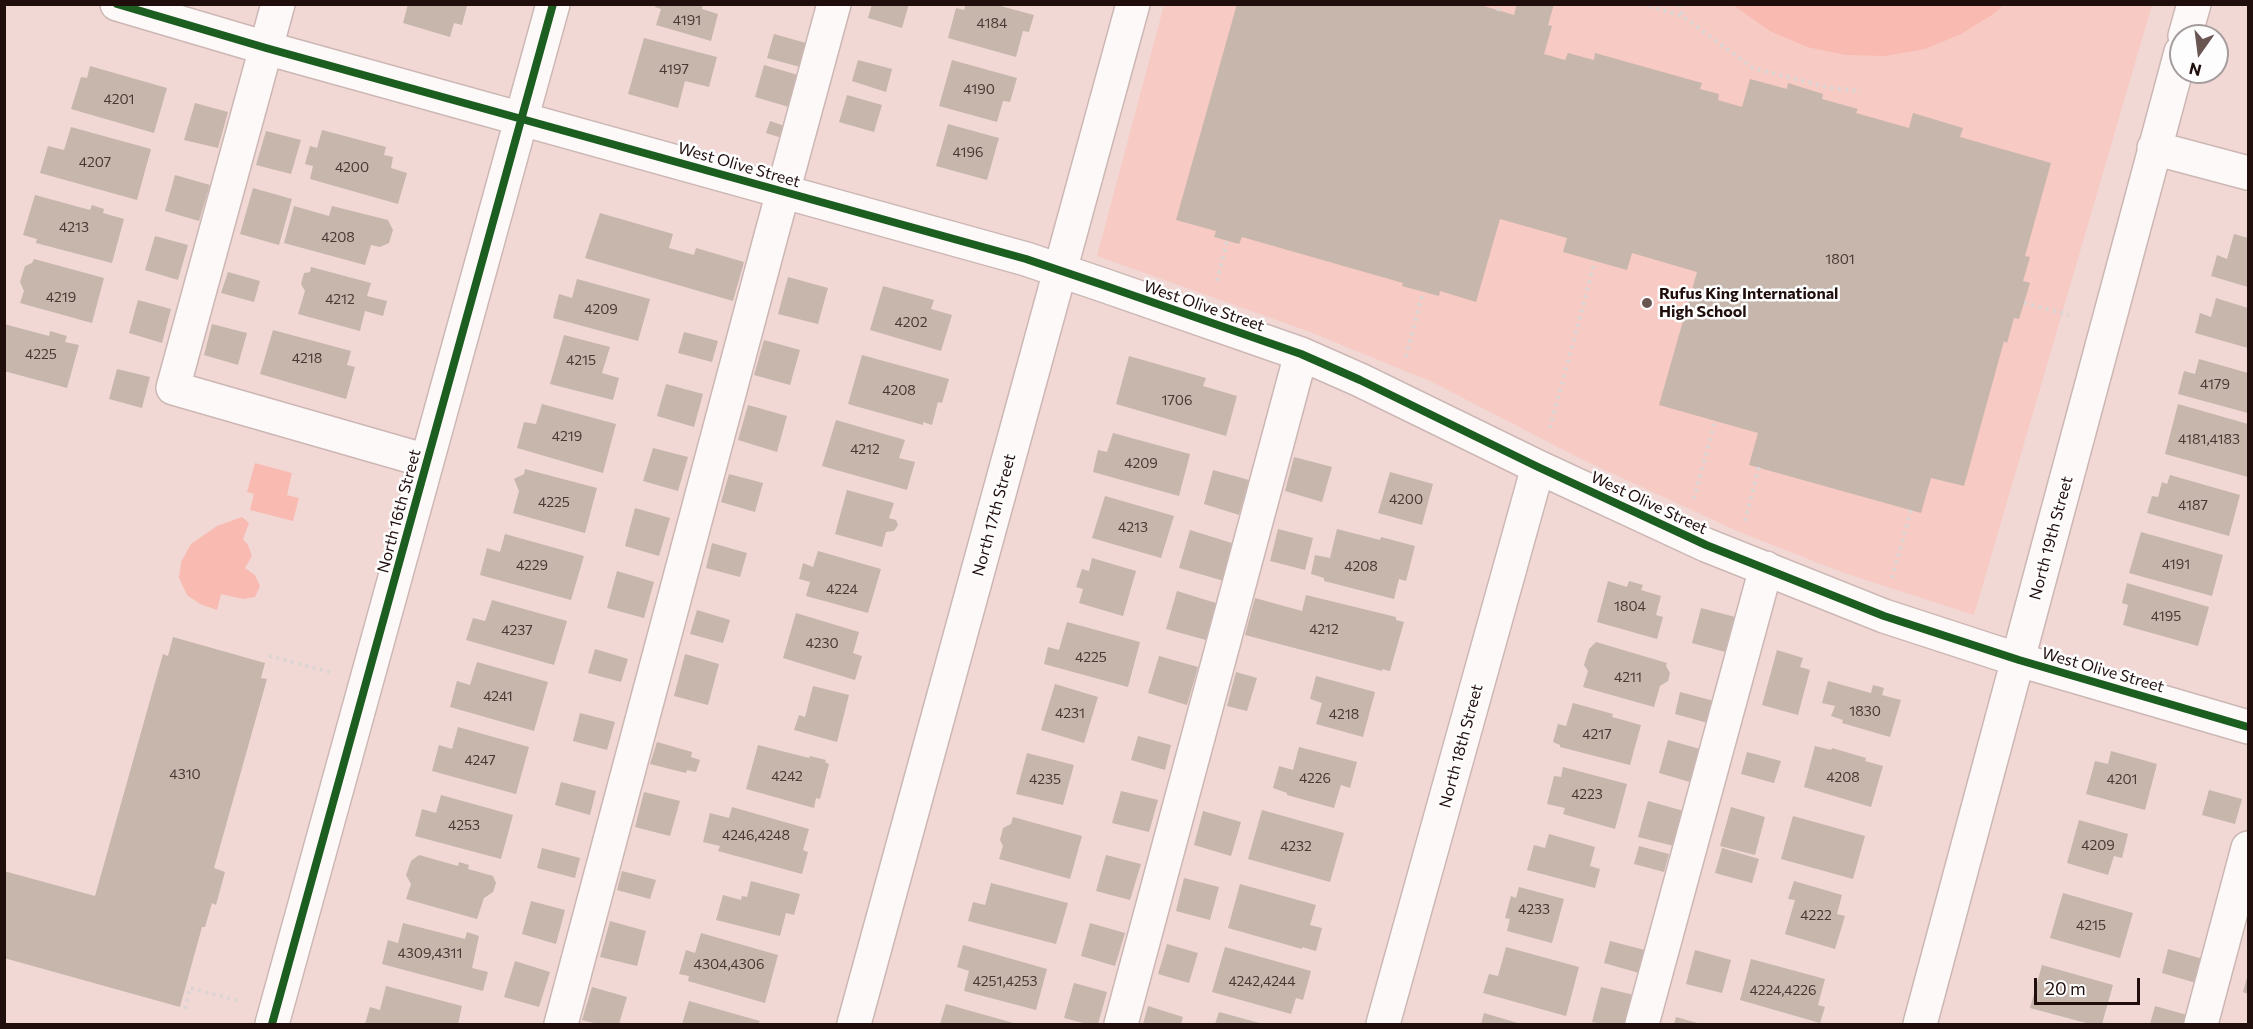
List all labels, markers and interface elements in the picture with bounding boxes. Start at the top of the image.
house number: 4191 [673,12,701,28]
house number: 4184 [977,15,1007,31]
north arrow [2169,24,2229,84]
text: N [2187,59,2203,81]
house number: 4197 [659,61,689,77]
house number: 4190 [963,81,995,97]
house number: 4201 [103,91,135,107]
street label: West Olive Street [676,138,802,192]
house number: 4196 [953,144,983,160]
house number: 4207 [79,154,111,170]
house number: 4200 [335,159,369,175]
house number: 4213 [59,219,89,235]
house number: 4208 [321,229,355,245]
house number: 1801 [1825,251,1855,267]
street label: West Olive Street [1141,276,1267,336]
place label: Rufus King International High School [1659,284,1838,322]
house number: 4219 [46,289,76,305]
house number: 4212 [325,291,355,307]
marker: Rufus King International High School [1640,296,1654,310]
house number: 4209 [584,301,618,317]
house number: 4202 [895,314,927,330]
house number: 4225 [25,346,57,362]
house number: 4218 [292,350,322,366]
house number: 4215 [566,352,596,368]
house number: 4179 [2200,376,2230,392]
house number: 4208 [882,382,916,398]
house number: 1706 [1162,392,1192,408]
house number: 4219 [552,428,582,444]
house number: 4181,4183 [2178,431,2240,447]
house number: 4212 [850,441,880,457]
street label: North 16th Street [373,447,425,575]
street label: North 17th Street [968,452,1020,578]
house number: 4209 [1124,455,1158,471]
street label: West Olive Street [1588,468,1710,538]
street label: North 19th Street [2025,474,2077,602]
house number: 4200 [1389,491,1423,507]
house number: 4225 [538,494,570,510]
house number: 4187 [2178,497,2208,513]
house number: 4213 [1118,519,1148,535]
house number: 4191 [2162,556,2190,572]
house number: 4229 [516,557,548,573]
house number: 4208 [1344,558,1378,574]
house number: 4224 [826,581,858,597]
house number: 1804 [1614,598,1646,614]
house number: 4195 [2151,608,2181,624]
house number: 4212 [1309,621,1339,637]
house number: 4237 [501,622,533,638]
house number: 4230 [805,635,839,651]
street label: West Olive Street [2040,643,2166,697]
house number: 4225 [1075,649,1107,665]
house number: 4211 [1614,669,1642,685]
street label: North 18th Street [1435,682,1487,810]
house number: 4241 [483,688,513,704]
house number: 1830 [1849,703,1881,719]
house number: 4231 [1055,705,1085,721]
house number: 4218 [1329,706,1359,722]
house number: 4217 [1582,726,1612,742]
house number: 4247 [464,752,496,768]
house number: 4310 [169,766,201,782]
house number: 4242 [771,768,803,784]
house number: 4208 [1826,769,1860,785]
house number: 4226 [1299,770,1331,786]
house number: 4235 [1029,771,1061,787]
house number: 4201 [2106,771,2138,787]
house number: 4223 [1571,786,1603,802]
house number: 4253 [448,817,480,833]
house number: 4246,4248 [722,827,790,843]
house number: 4209 [2081,837,2115,853]
house number: 4232 [1280,838,1312,854]
house number: 4233 [1518,901,1550,917]
house number: 4222 [1800,907,1832,923]
house number: 4215 [2076,917,2106,933]
house number: 4309,4311 [397,945,463,961]
house number: 4304,4306 [694,956,764,972]
scale bar [2037,966,2144,1004]
house number: 4251,4253 [973,973,1037,989]
house number: 4242,4244 [1228,973,1296,989]
text: 20 m [2045,977,2086,999]
house number: 4224,4226 [1750,982,1816,998]

